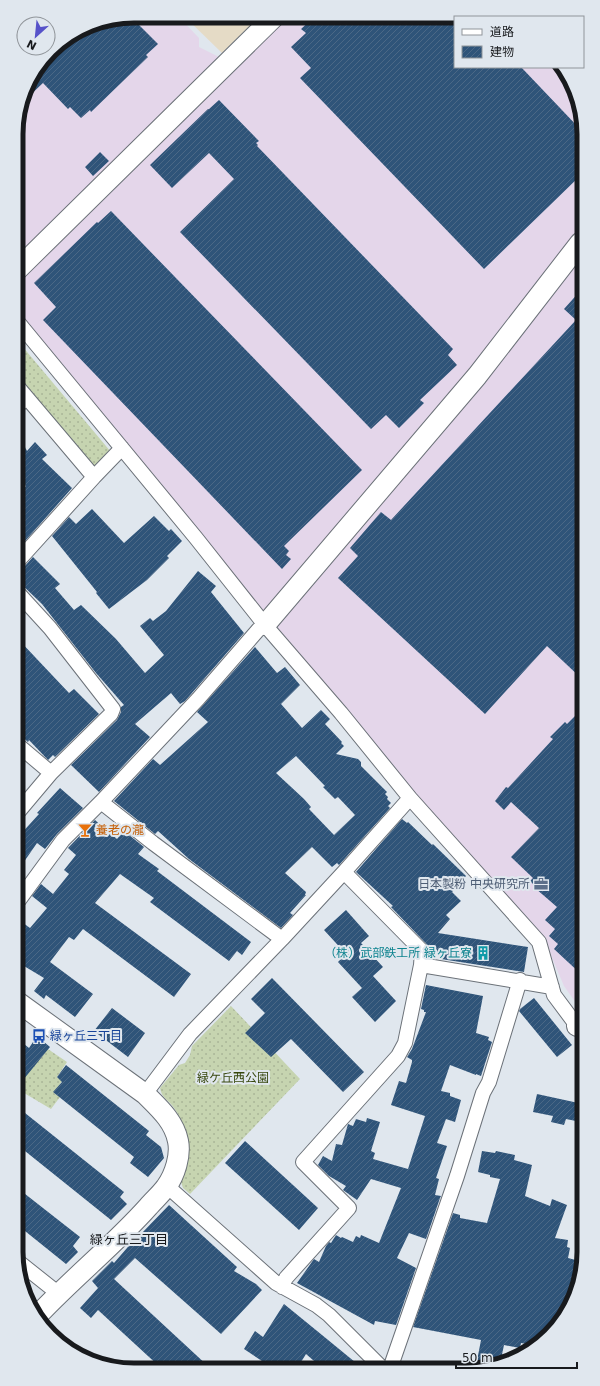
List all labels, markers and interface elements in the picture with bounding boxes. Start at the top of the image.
north arrow [16,16,56,56]
legend [454,16,584,68]
text: 道路 [490,25,514,39]
text: N [25,37,39,52]
text: 建物 [490,45,514,59]
bar icon: 養老の瀧 [77,822,93,838]
place label: 養老の瀧 [96,823,144,837]
office icon: 日本製粉 中央研究所 [533,876,549,892]
place label: 日本製粉 中央研究所 [418,877,530,891]
building icon: （株）武部鉄工所 緑ヶ丘寮 [475,945,491,961]
place label: （株）武部鉄工所 緑ヶ丘寮 [324,946,472,960]
bus stop icon: 緑ヶ丘三丁目 [31,1028,47,1044]
place label: 緑ヶ丘三丁目 [50,1029,122,1043]
park label: 緑ケ丘西公園 [197,1071,269,1085]
district label: 緑ヶ丘三丁目 [90,1232,168,1247]
scale bar [456,1344,577,1370]
text: 50 m [462,1351,493,1365]

